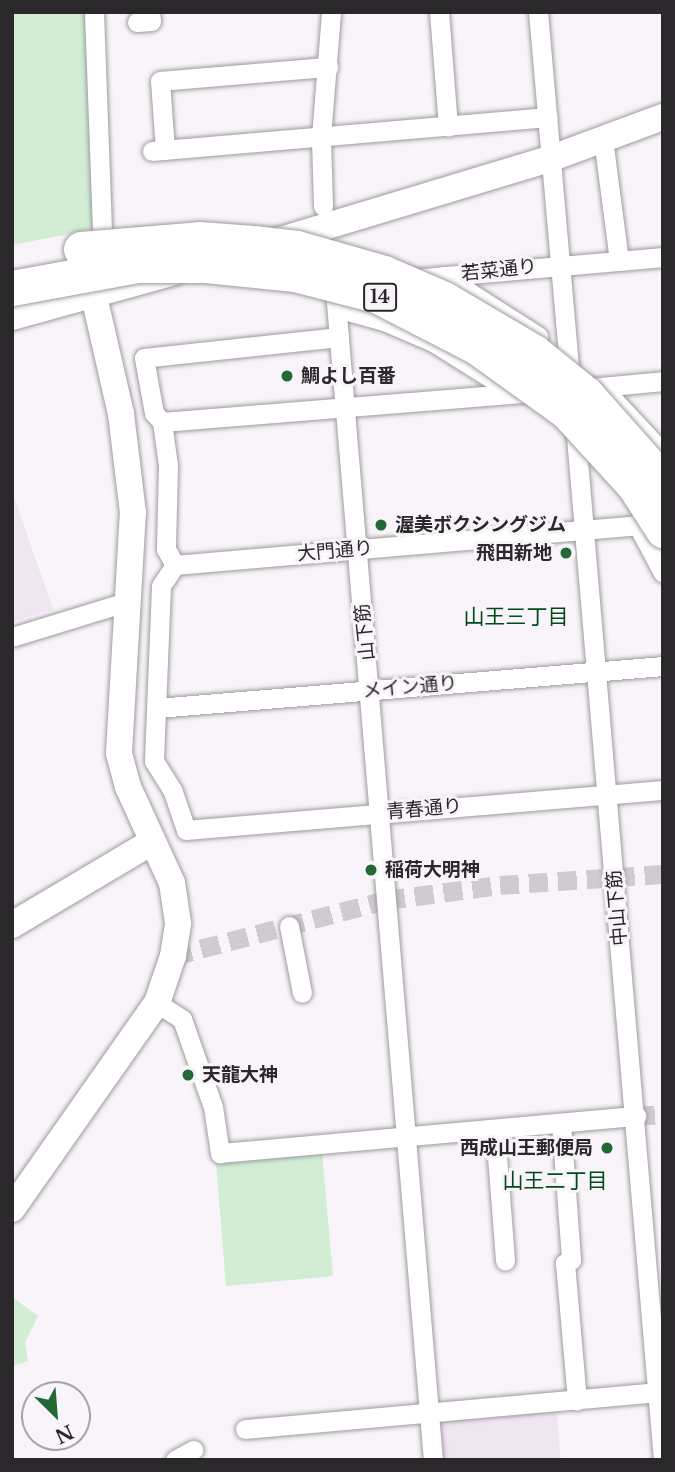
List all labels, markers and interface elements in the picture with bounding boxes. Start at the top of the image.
street label: 若菜通り [460,255,538,285]
road number: 14 [362,282,398,312]
place label: 鯛よし百番 [301,365,396,387]
marker: 鯛よし百番 [279,368,295,384]
place label: 渥美ボクシングジム [395,514,566,536]
marker: 渥美ボクシングジム [373,517,389,533]
street label: 大門通り [296,536,374,566]
place label: 飛田新地 [476,542,552,564]
marker: 飛田新地 [558,545,574,561]
street label: 山下筋 [351,602,379,662]
district label: 山王三丁目 [464,604,568,630]
street label: メイン通り [362,672,458,702]
street label: 青春通り [385,794,463,824]
place label: 稲荷大明神 [385,859,480,881]
marker: 稲荷大明神 [363,862,379,878]
street label: 中山下筋 [602,869,632,947]
place label: 天龍大神 [202,1064,278,1086]
marker: 天龍大神 [180,1067,196,1083]
place label: 西成山王郵便局 [460,1137,593,1159]
marker: 西成山王郵便局 [599,1140,615,1156]
district label: 山王二丁目 [503,1168,607,1194]
north arrow [21,1381,91,1451]
text: N [51,1419,77,1448]

